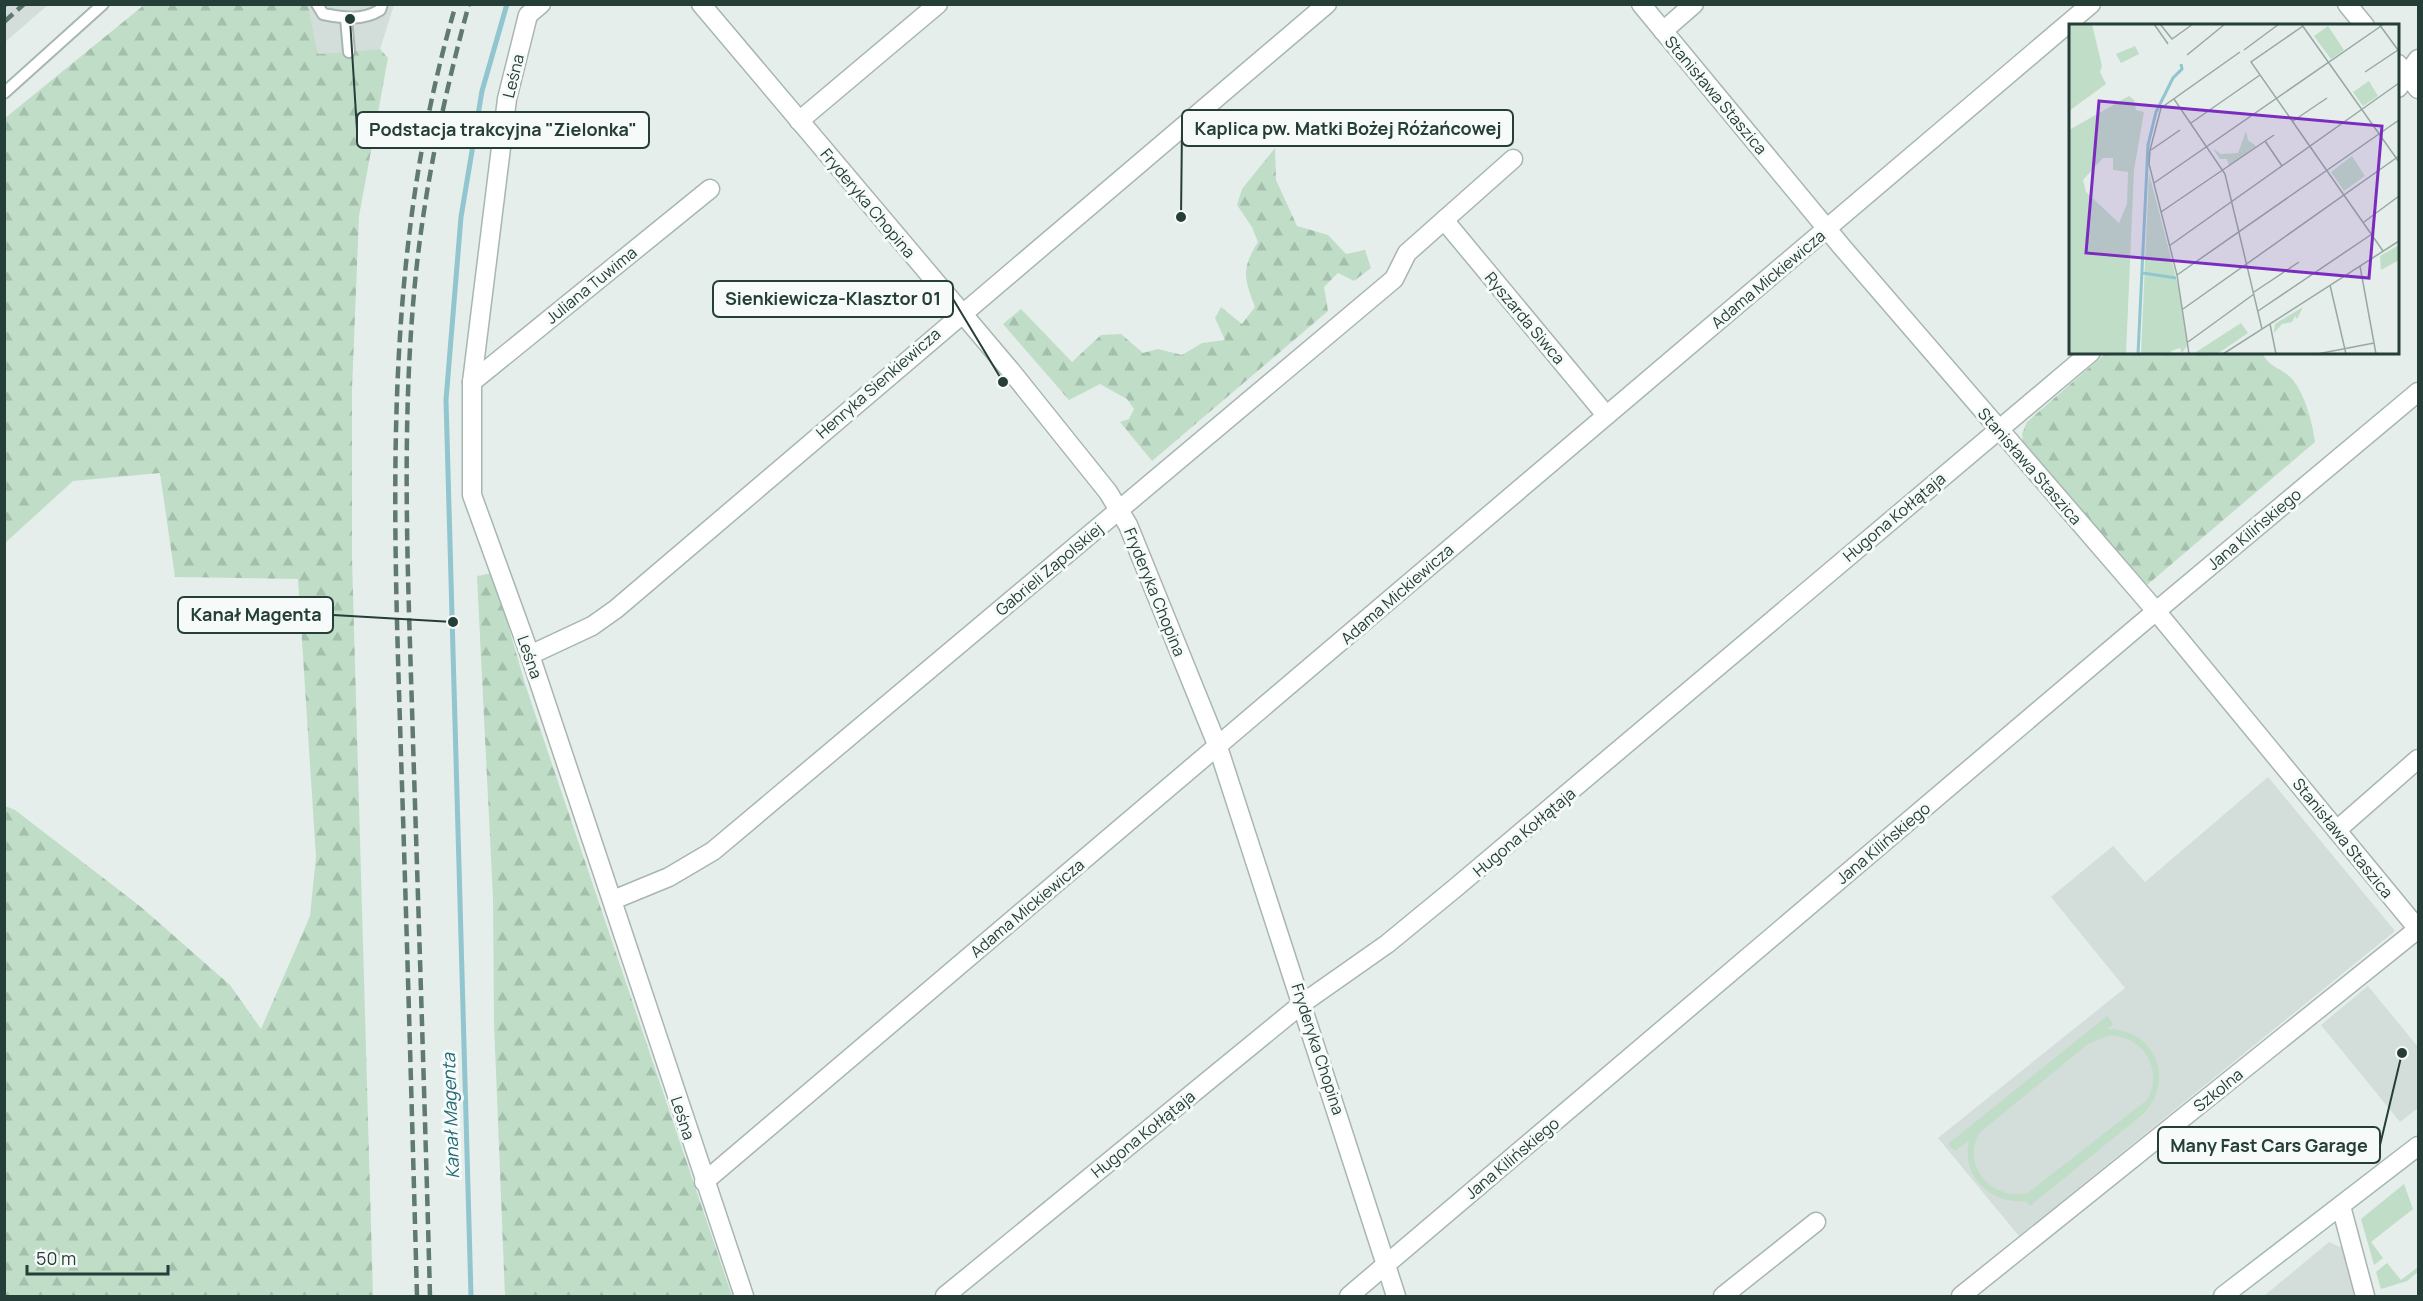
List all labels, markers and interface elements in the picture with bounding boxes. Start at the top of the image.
inset map [2069,24,2399,354]
street label: Stanisława Staszica [1660,31,1772,159]
street label: Leśna [497,52,529,100]
callout: Kaplica pw. Matki Bożej Różańcowej [1182,110,1513,146]
callout: Podstacja trakcyjna "Zielonka" [357,112,649,148]
text: Kaplica pw. Matki Bożej Różańcowej [1195,116,1502,140]
text: Podstacja trakcyjna "Zielonka" [369,117,637,141]
street label: Fryderyka Chopina [816,144,920,262]
street label: Adama Mickiewicza [1706,225,1830,333]
street label: Juliana Tuwima [541,241,641,329]
street label: Ryszarda Siwca [1480,267,1570,369]
callout: Sienkiewicza-Klasztor 01 [713,281,953,317]
text: Sienkiewicza-Klasztor 01 [725,286,941,310]
street label: Henryka Sienkiewicza [811,323,945,443]
street label: Stanisława Staszica [1973,403,2087,529]
street label: Hugona Kołłątaja [1838,468,1950,566]
street label: Jana Kilińskiego [2202,483,2306,575]
street label: Gabrieli Zapolskiej [991,518,1107,620]
street label: Fryderyka Chopina [1119,524,1191,660]
street label: Adama Mickiewicza [1336,539,1458,649]
callout: Kanał Magenta [178,597,333,633]
text: Kanał Magenta [190,602,322,626]
street label: Leśna [512,632,548,682]
street label: Stanisława Staszica [2288,773,2398,903]
street label: Hugona Kołłątaja [1468,783,1580,881]
street label: Jana Kilińskiego [1831,797,1935,889]
street label: Adama Mickiewicza [965,854,1089,962]
street label: Fryderyka Chopina [1286,981,1350,1117]
water label: Kanał Magenta [436,1052,464,1179]
street label: Szkolna [2189,1063,2247,1117]
street label: Hugona Kołłątaja [1086,1085,1200,1183]
street label: Leśna [666,1094,700,1142]
street label: Jana Kilińskiego [1460,1112,1564,1204]
callout: Many Fast Cars Garage [2158,1127,2380,1163]
text: Many Fast Cars Garage [2170,1133,2368,1157]
scale bar [27,1238,168,1276]
text: 50 m [36,1246,76,1270]

